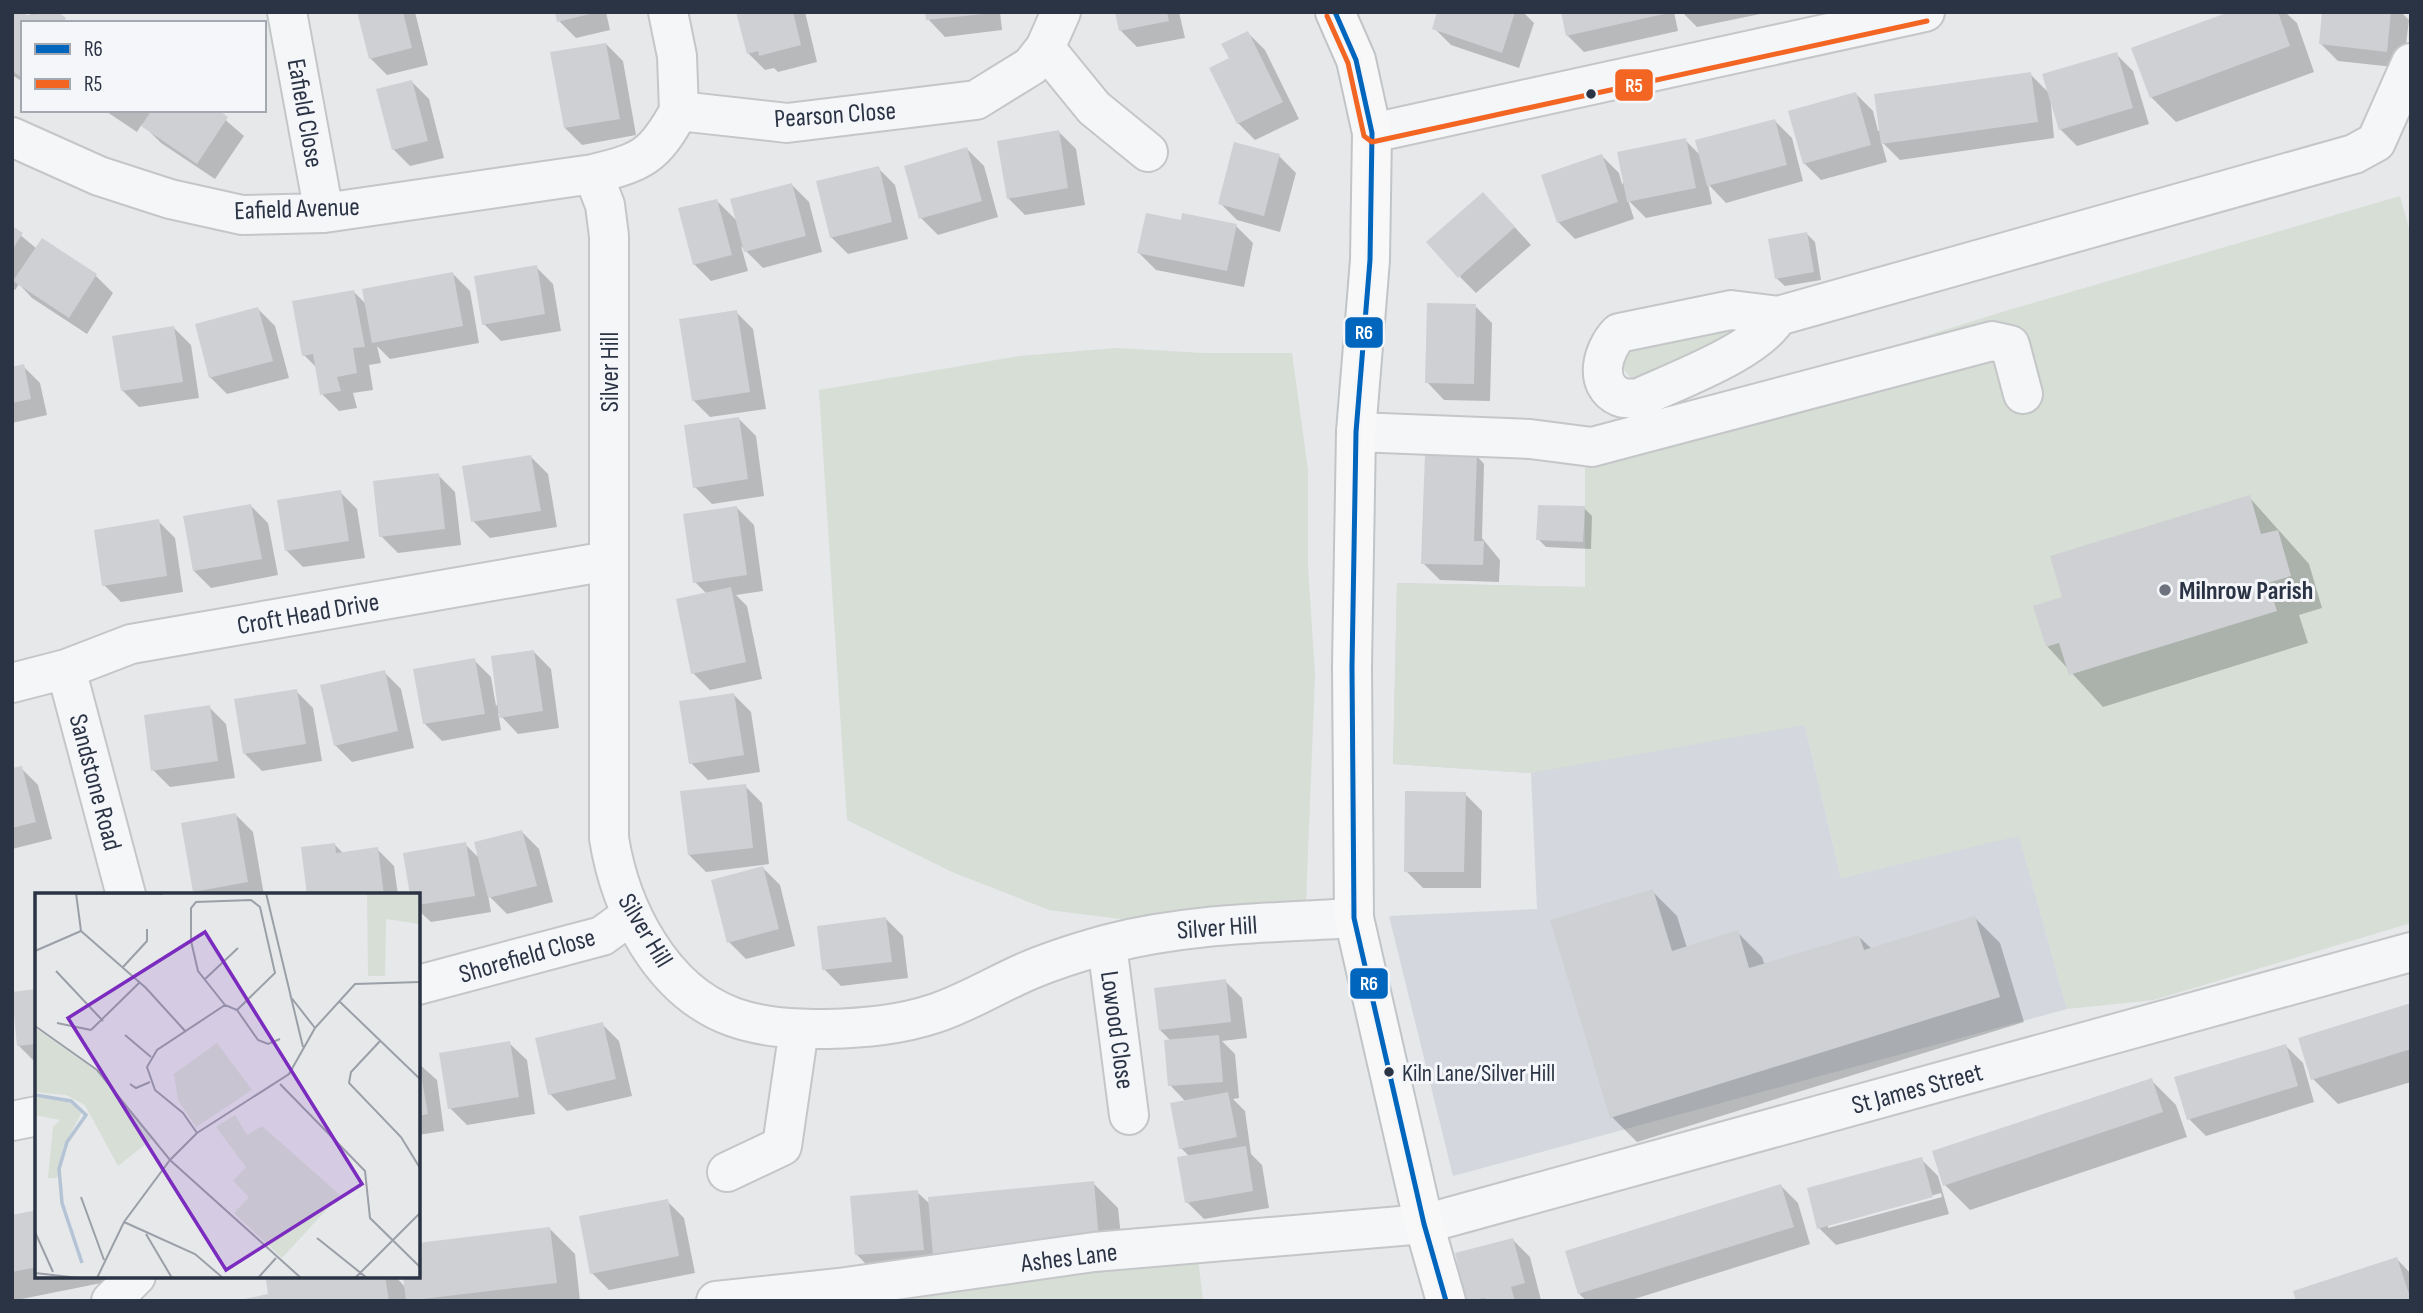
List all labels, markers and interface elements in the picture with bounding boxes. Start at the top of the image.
legend [21,21,266,112]
text: R6 [84,37,103,62]
street label: Eafield Close [280,56,329,170]
line badge: R5 [1614,68,1654,102]
text: R5 [84,72,102,97]
text: R5 [1625,75,1643,98]
unlabelled marker [1584,87,1598,101]
street label: Pearson Close [773,96,897,135]
street label: Eafield Avenue [234,192,360,227]
line badge: R6 [1344,316,1384,349]
text: R6 [1355,322,1373,345]
street label: Silver Hill [595,332,626,412]
place label: Milnrow Parish [2179,576,2313,607]
marker: Milnrow Parish [2157,582,2173,598]
street label: Croft Head Drive [235,587,382,642]
street label: Sandstone Road [61,711,128,854]
street label: Silver Hill [611,888,679,973]
inset map [35,893,420,1278]
street label: Silver Hill [1176,910,1258,947]
street label: Shorefield Close [456,922,599,991]
line badge: R6 [1349,967,1389,1000]
street label: Lowood Close [1093,969,1140,1091]
text: R6 [1360,973,1378,996]
street label: St James Street [1849,1057,1986,1122]
place label: Kiln Lane/Silver Hill [1402,1059,1555,1088]
marker: Kiln Lane/Silver Hill [1382,1065,1396,1079]
street label: Ashes Lane [1018,1237,1119,1280]

